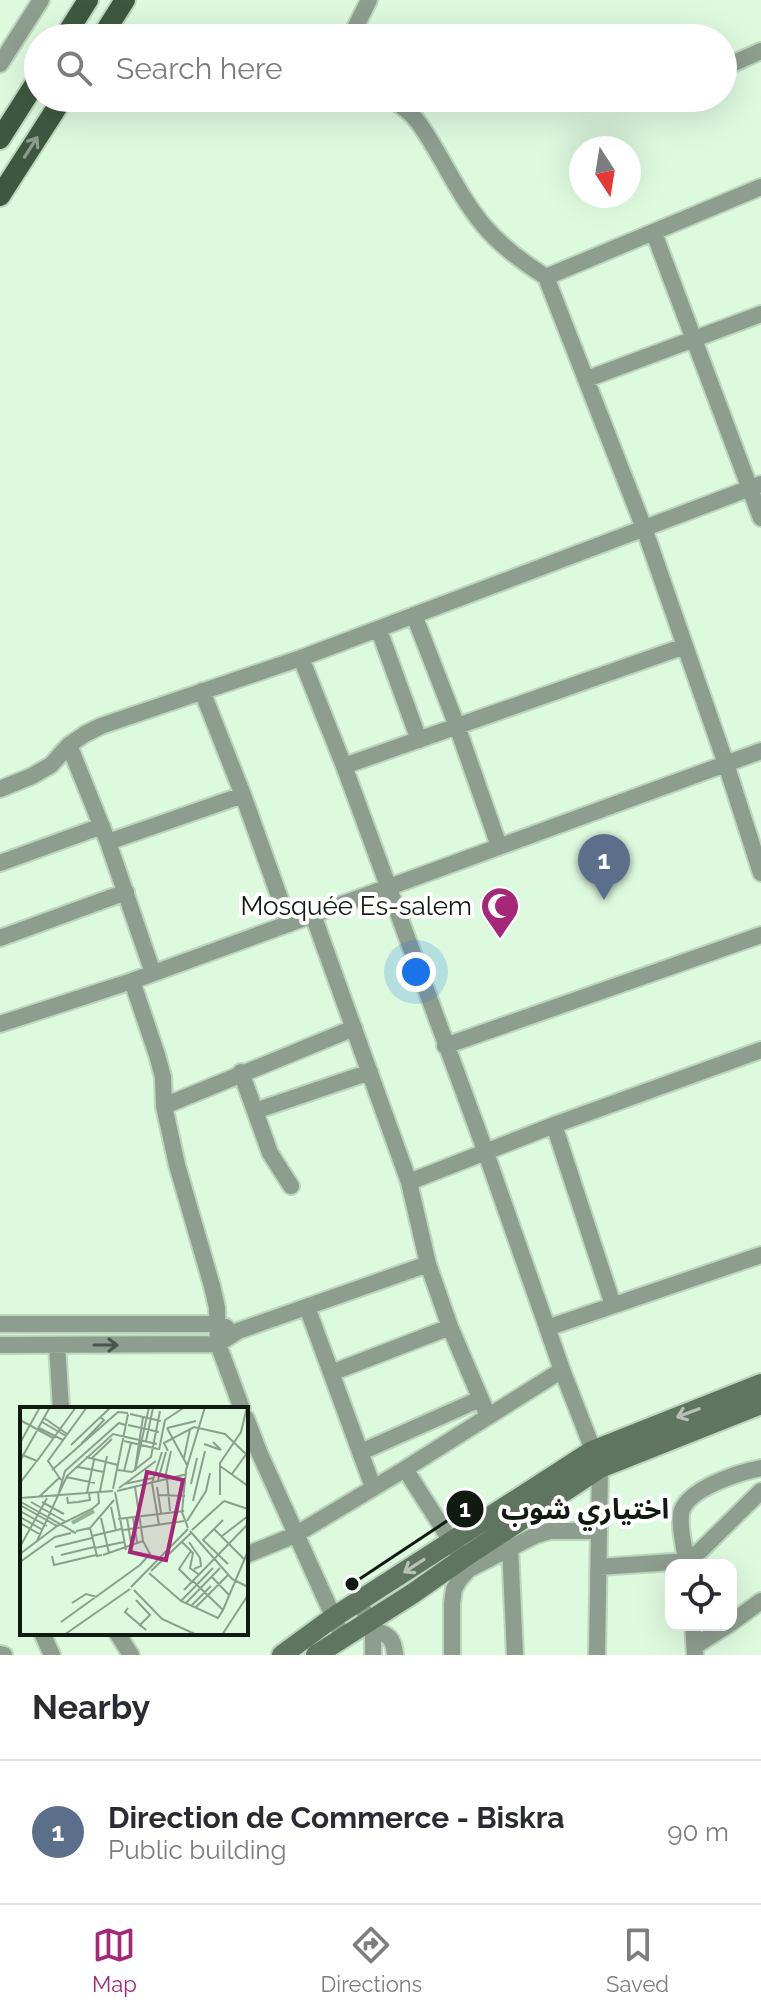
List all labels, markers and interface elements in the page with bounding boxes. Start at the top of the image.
search box [24,24,737,112]
icon: search [52,46,96,90]
text: Search here [116,51,283,86]
one-way arrow [24,136,40,159]
north arrow [569,136,641,208]
pin: 1 [578,834,630,900]
mosque icon: Mosquée Es-salem [479,885,521,940]
place label: Mosquée Es-salem [240,891,472,921]
your location [396,952,436,992]
one-way arrow [92,1337,119,1353]
inset map [20,1407,248,1635]
one-way arrow [676,1407,701,1421]
callout: اختياري شوب [445,1483,685,1535]
text: اختياري شوب [501,1493,669,1531]
text: 1 [459,1494,471,1523]
one-way arrow [403,1558,425,1575]
map controls [665,1559,737,1631]
button: locate [665,1559,737,1631]
text: Nearby [32,1687,150,1727]
text: Direction de Commerce - Biskra [108,1800,565,1835]
text: 1 [52,1817,64,1847]
text: 90 m [667,1817,729,1847]
text: Public building [108,1835,287,1865]
tab: Map [92,1923,137,1997]
tab: Directions [321,1923,422,1997]
tab: Saved [606,1923,669,1997]

